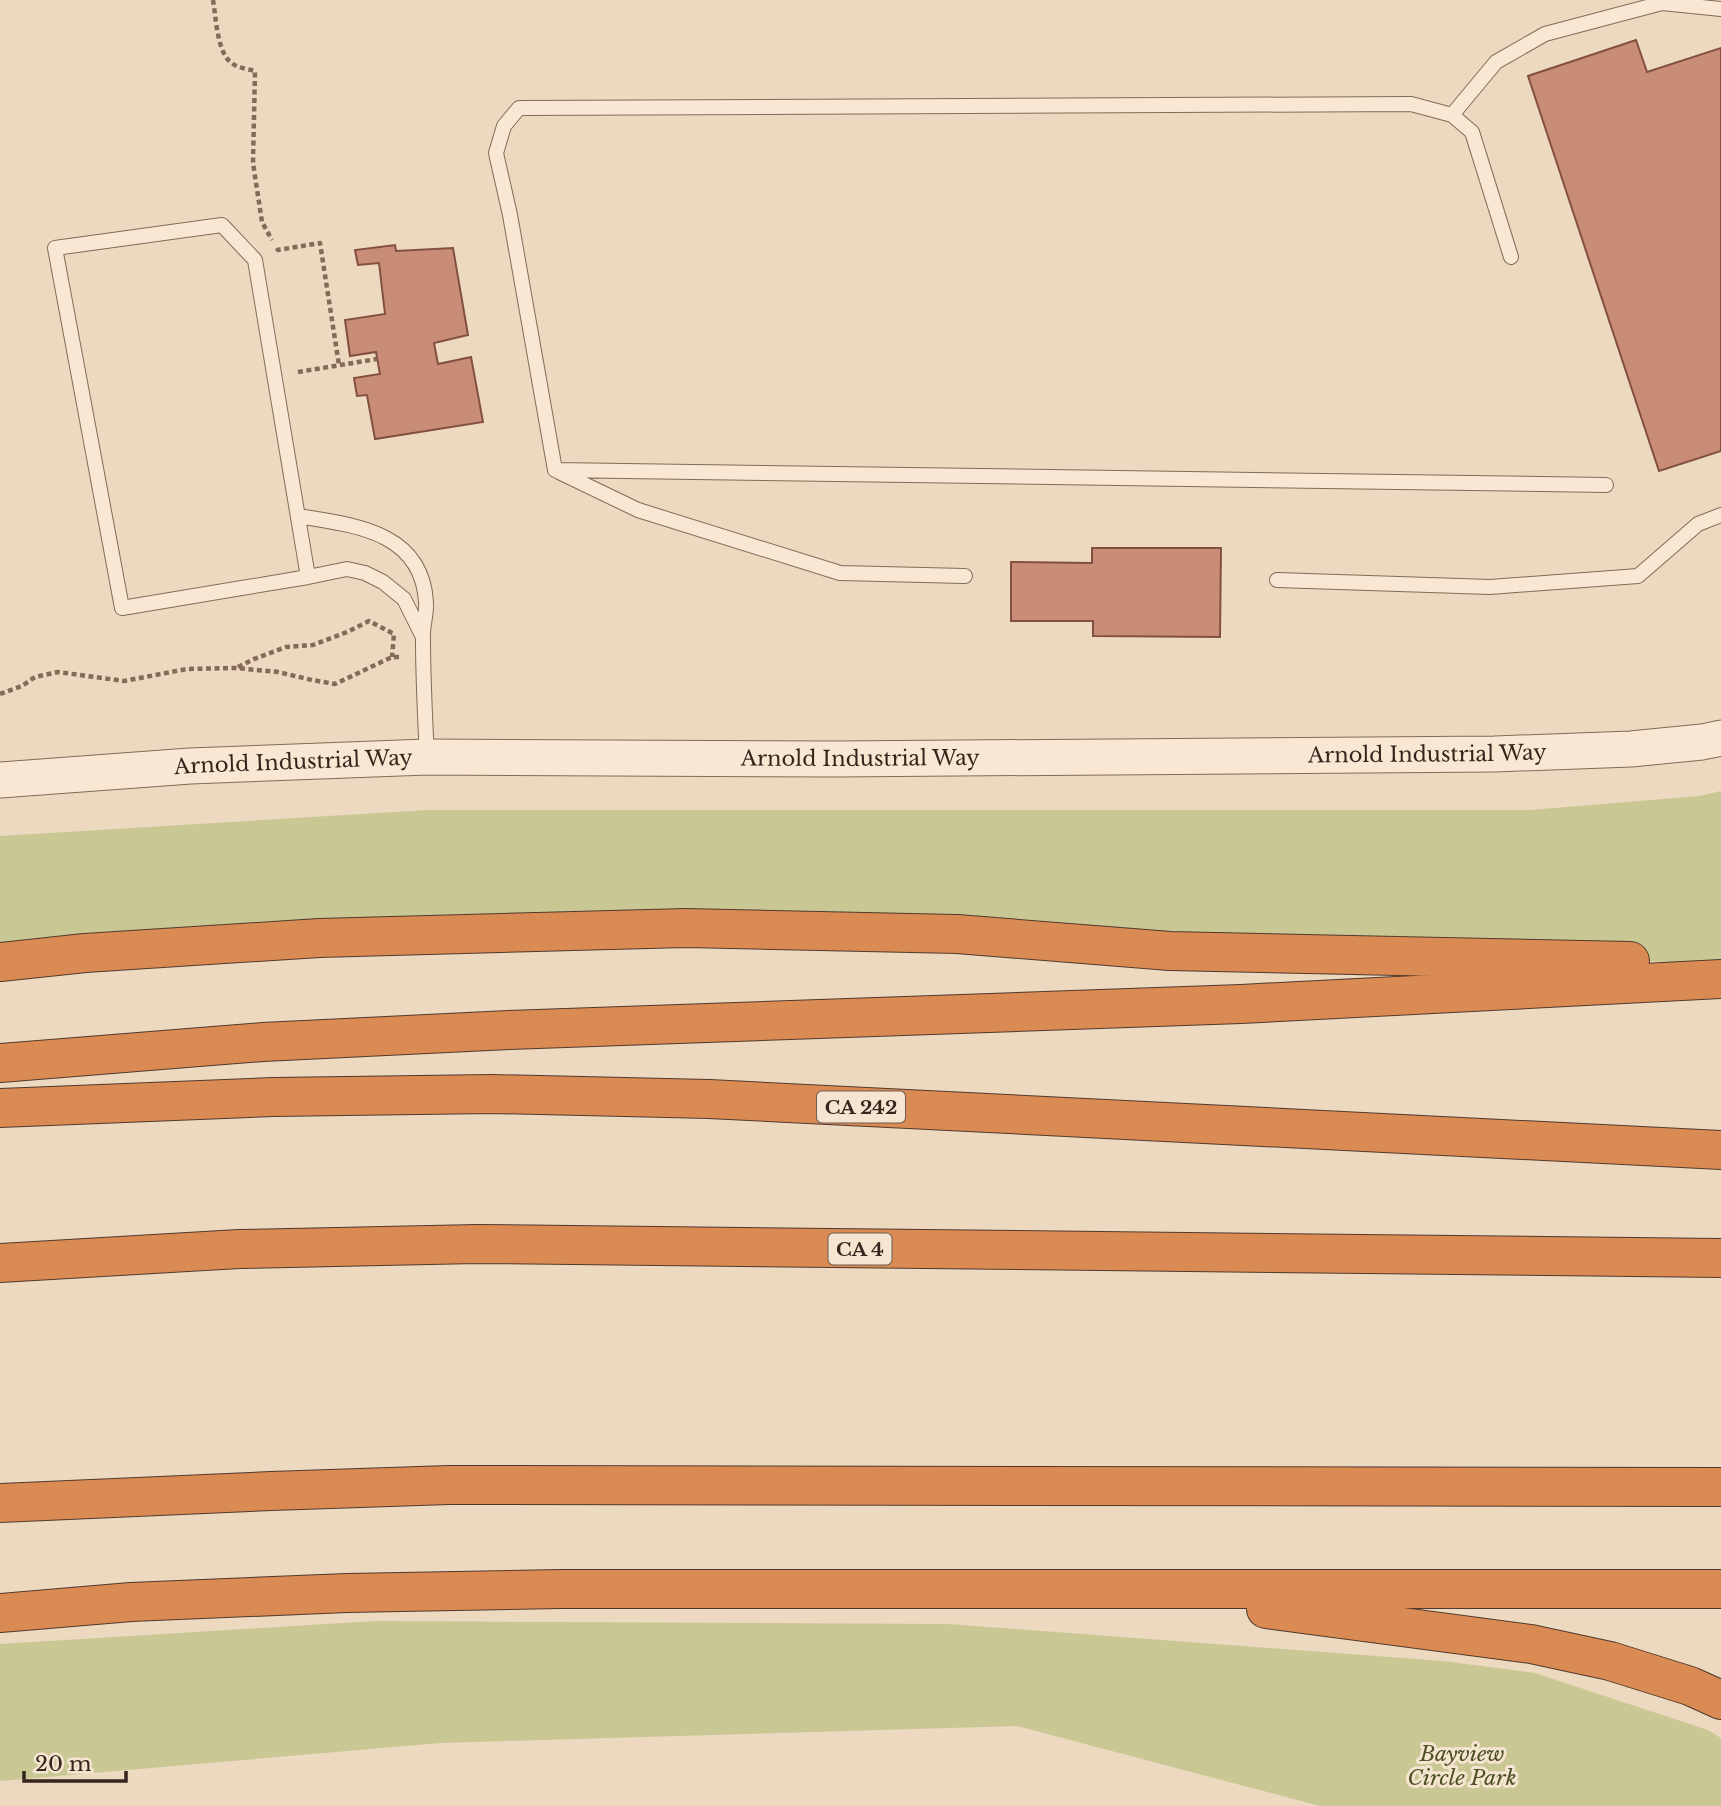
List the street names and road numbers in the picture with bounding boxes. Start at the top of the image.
street label: Arnold Industrial Way [1307,739,1548,768]
street label: Arnold Industrial Way [172,745,414,780]
street label: Arnold Industrial Way [740,745,980,772]
road number: CA 242 [817,1092,905,1122]
road number: CA 4 [828,1233,892,1264]

